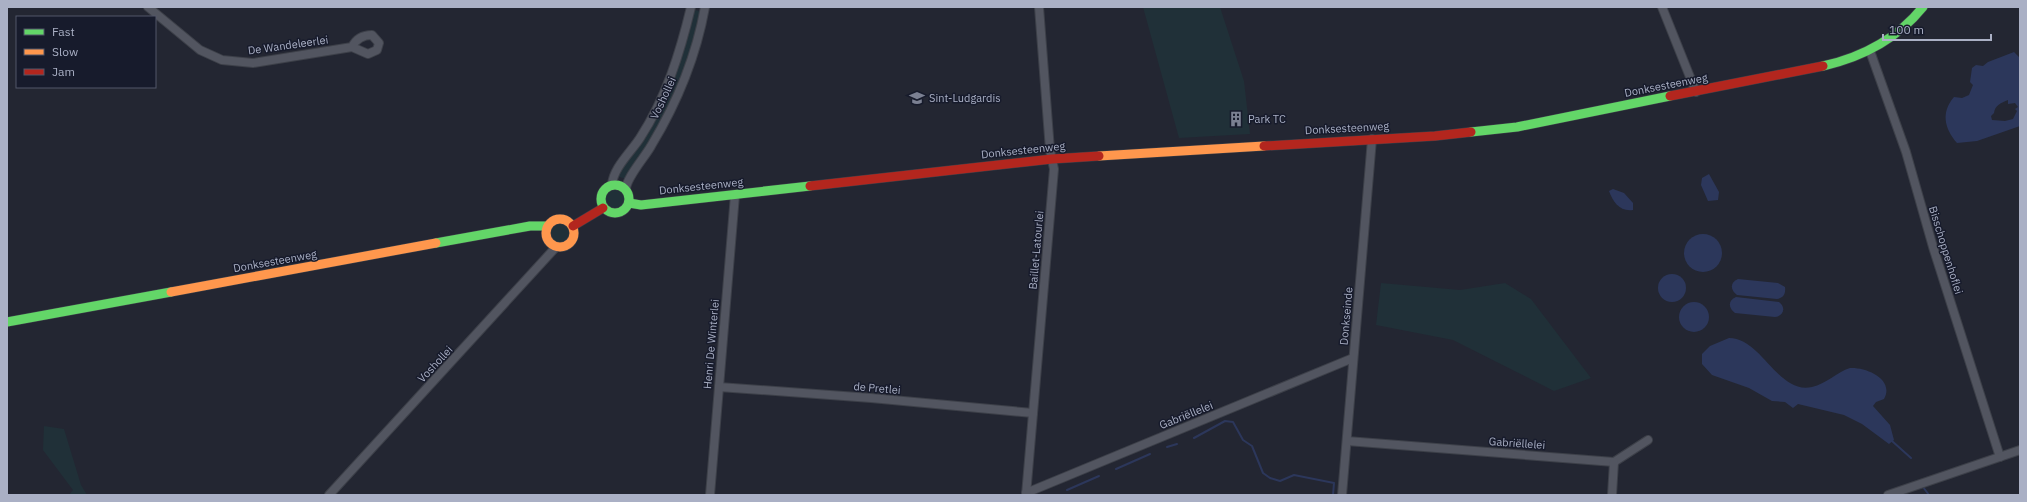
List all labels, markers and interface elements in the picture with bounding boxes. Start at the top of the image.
legend [16,16,156,88]
scale bar [1883,16,1991,42]
text: 100 m [1889,22,1924,37]
text: Fast [52,24,75,39]
street label: De Wandeleerlei [247,32,329,58]
text: Slow [52,44,78,59]
text: Jam [52,64,75,79]
street label: Donksesteenweg [1623,70,1709,100]
street label: Voshollei [647,75,679,121]
school or university icon: Sint-Ludgardis [908,89,926,107]
place label: Sint-Ludgardis [929,91,1001,105]
building icon: Park TC [1227,110,1245,128]
place label: Park TC [1248,112,1286,126]
street label: Donksesteenweg [1304,119,1390,137]
street label: Donksesteenweg [980,139,1066,161]
street label: Donksesteenweg [658,175,744,197]
street label: Bisschoppenhoflei [1926,204,1966,296]
street label: Baillet-Latourlei [1026,210,1046,290]
street label: Donksesteenweg [232,247,318,275]
street label: Donkseinde [1336,286,1356,346]
street label: Henri De Winterlei [700,299,722,389]
street label: Voshollei [415,343,455,385]
street label: de Pretlei [853,379,901,397]
street label: Gabriëllelei [1157,398,1215,432]
street label: Gabriëllelei [1488,434,1546,452]

